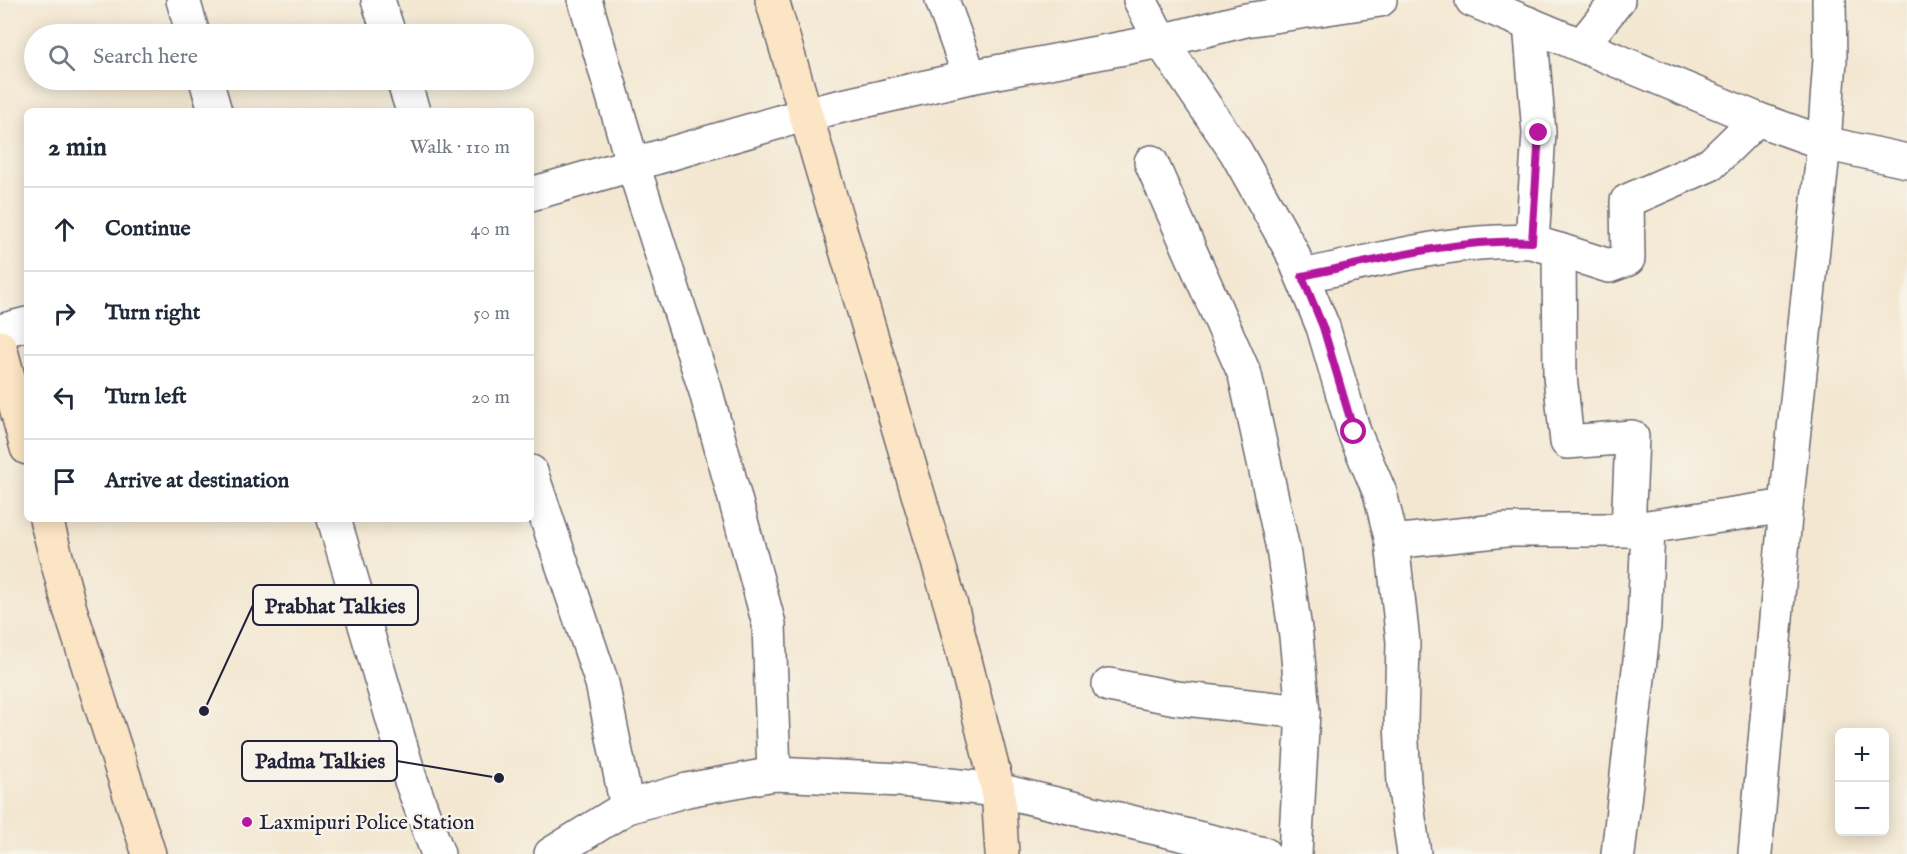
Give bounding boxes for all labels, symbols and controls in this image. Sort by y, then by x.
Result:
search box [24,24,534,90]
icon: search [45,41,78,74]
text: Search here [93,43,198,71]
route end [1525,119,1551,145]
text: 2 min [48,131,107,164]
text: Walk · 110 m [410,135,510,160]
icon: ahead [48,213,81,246]
text: Continue [105,215,191,243]
text: 40 m [471,217,510,242]
icon: right [48,297,81,330]
text: Turn right [105,299,200,327]
text: 50 m [473,301,510,326]
icon: left [48,381,81,414]
text: Turn left [105,383,187,411]
text: 20 m [471,385,510,410]
route start [1340,418,1366,444]
icon: arrive [48,465,81,498]
text: Arrive at destination [105,467,289,495]
callout: Prabhat Talkies [253,585,418,625]
text: Prabhat Talkies [265,593,406,621]
map controls [1835,728,1889,836]
button: + [1835,728,1889,782]
callout: Padma Talkies [242,741,397,781]
text: Padma Talkies [255,748,385,776]
button: − [1835,782,1889,836]
place label: Laxmipuri Police Station [259,810,475,837]
marker: Laxmipuri Police Station [240,815,254,829]

